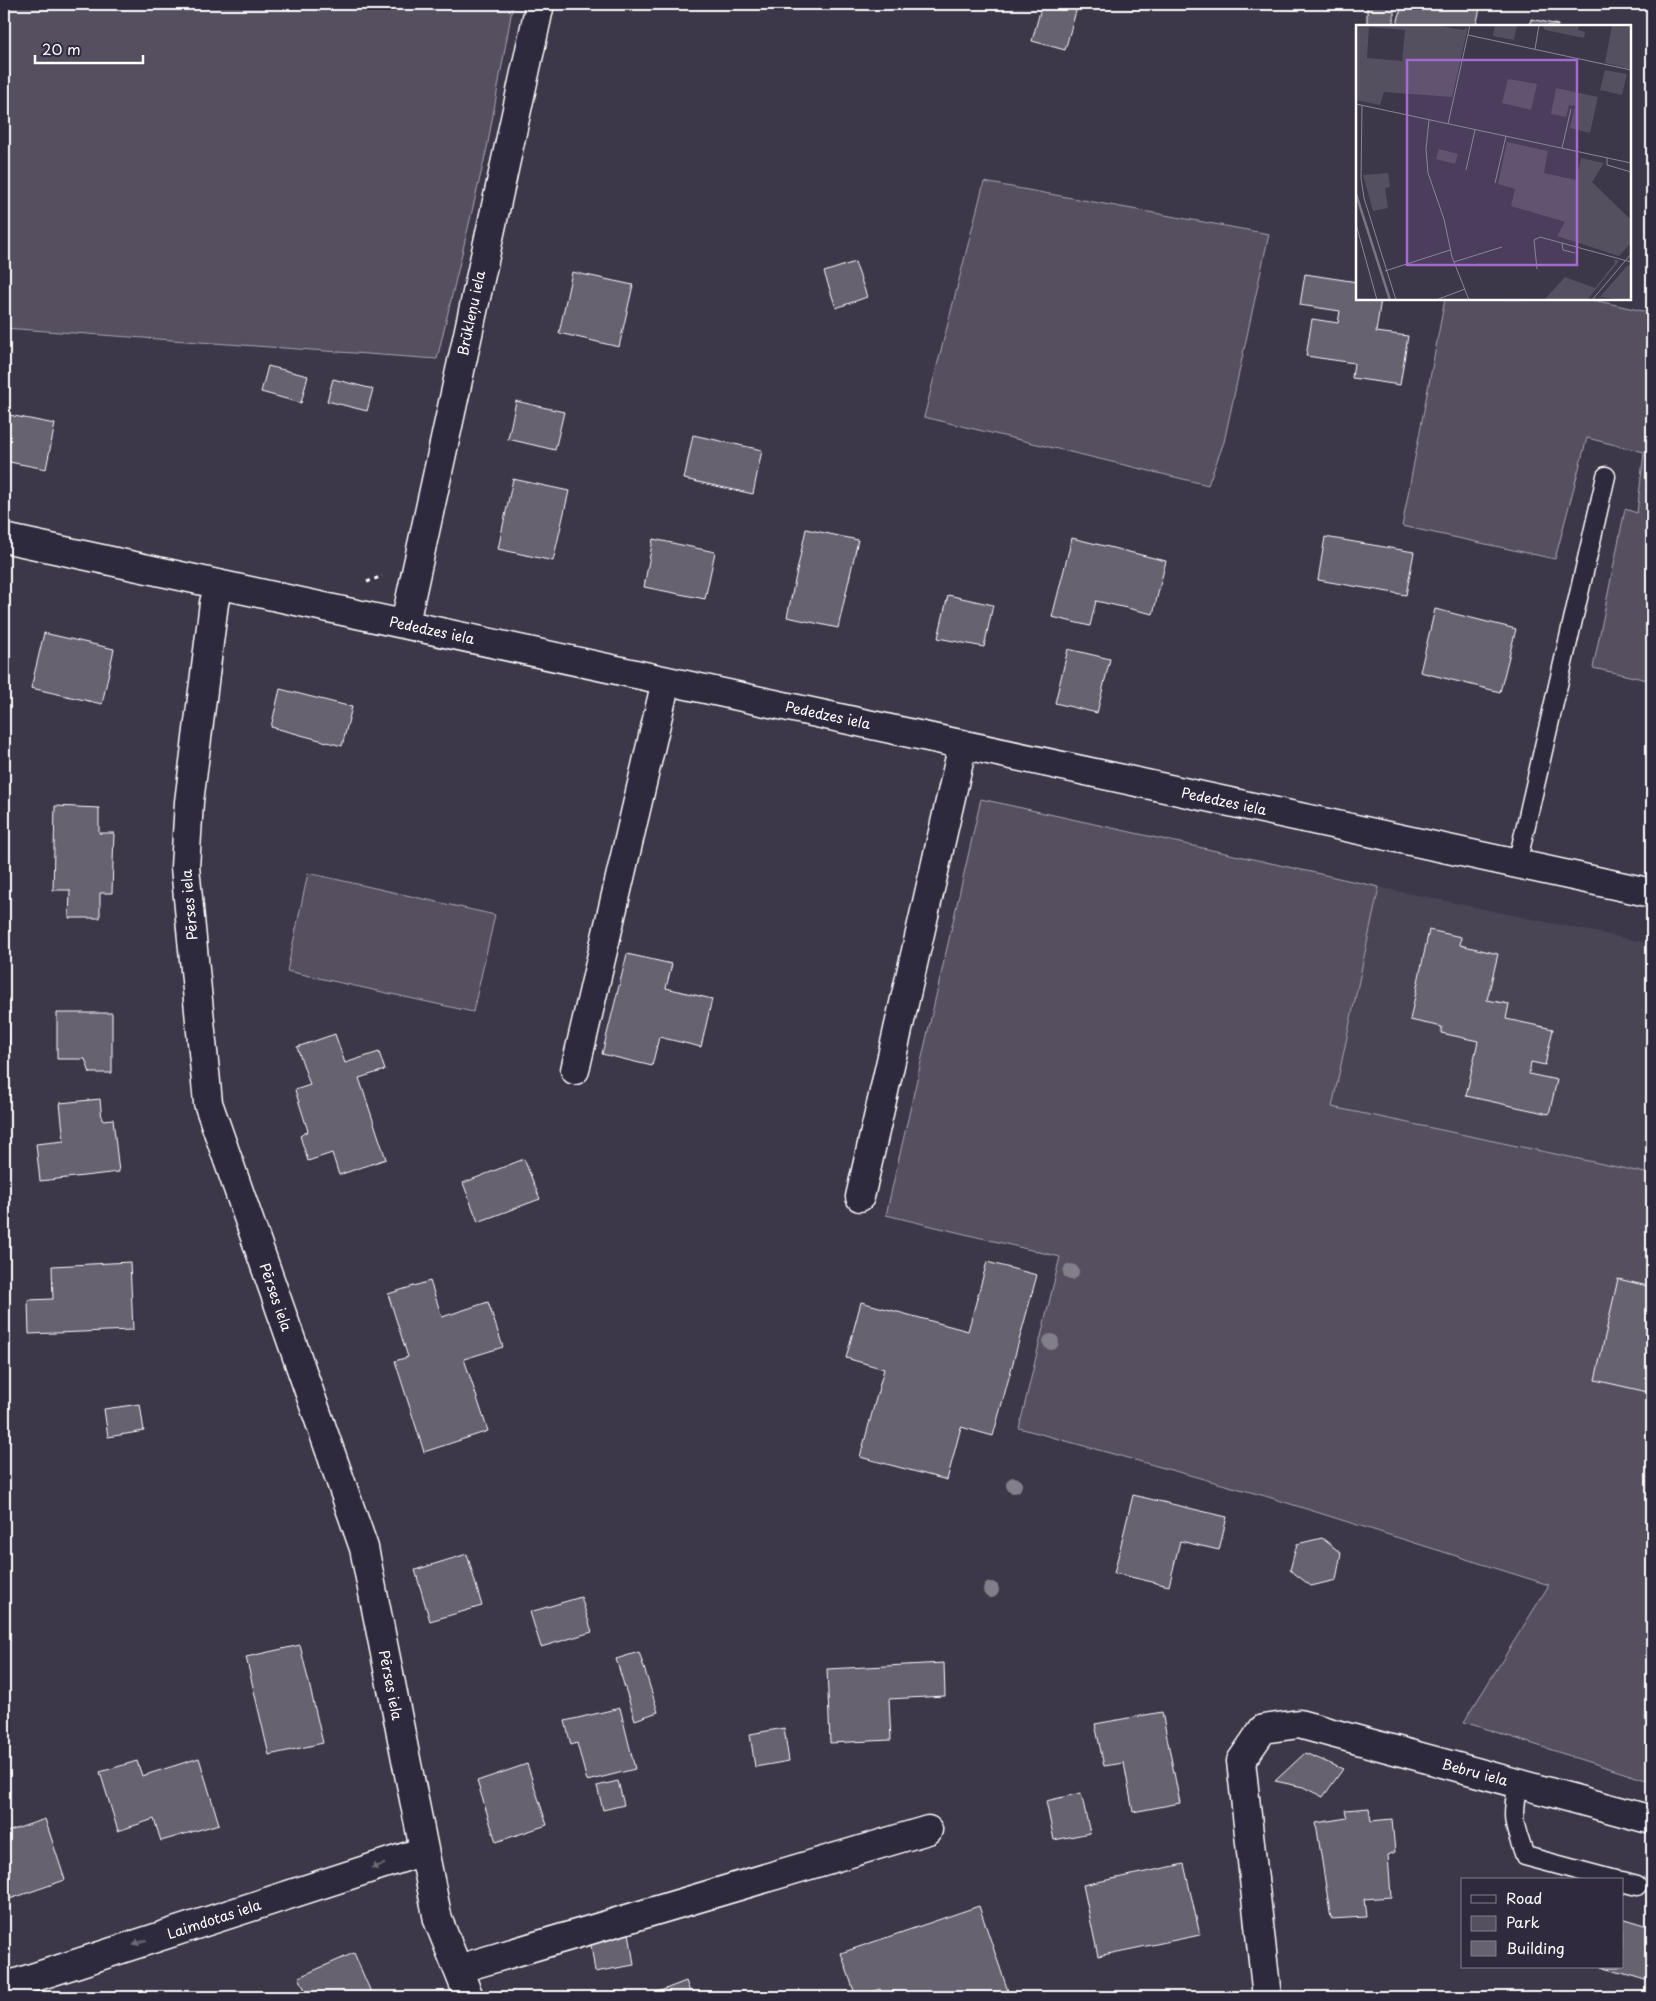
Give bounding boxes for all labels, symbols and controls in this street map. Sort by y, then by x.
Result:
inset map [1356,25,1631,300]
scale bar [35,32,142,64]
text: 20 m [42,37,81,60]
street label: Brūkleņu iela [452,268,490,357]
street label: Pededzes iela [387,611,477,649]
street label: Pededzes iela [783,696,873,734]
street label: Pededzes iela [1179,782,1269,820]
street label: Pērses iela [175,868,203,941]
street label: Pērses iela [255,1260,298,1334]
street label: Pērses iela [374,1648,408,1722]
street label: Bebru iela [1440,1753,1510,1791]
one-way arrow [370,1862,385,1870]
legend [1461,1878,1624,1968]
text: Road [1506,1886,1542,1909]
street label: Laimdotas iela [164,1894,264,1944]
text: Park [1506,1910,1540,1933]
text: Building [1506,1936,1565,1959]
one-way arrow [133,1939,148,1947]

